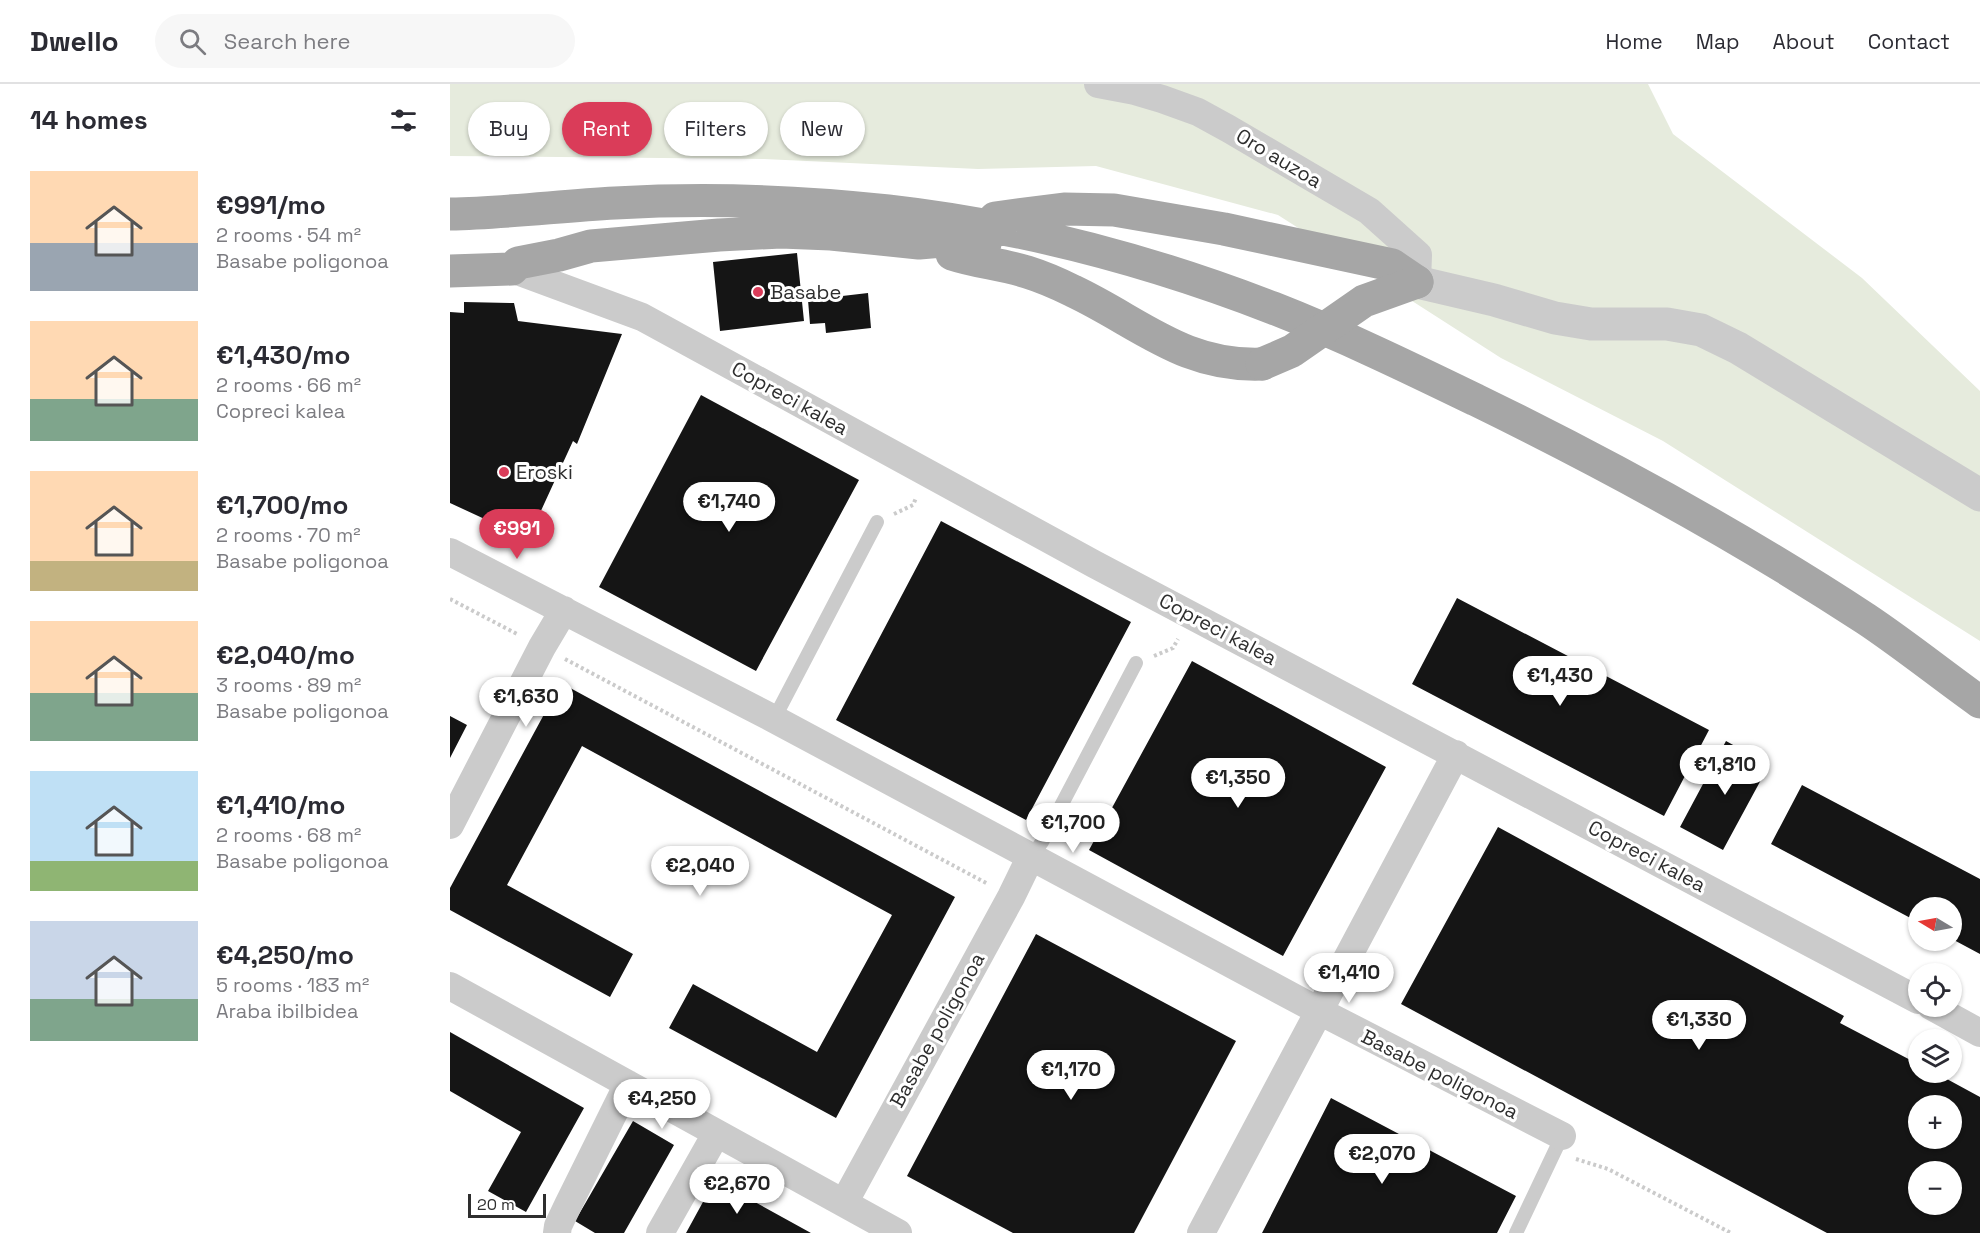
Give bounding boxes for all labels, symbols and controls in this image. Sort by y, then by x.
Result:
search box [155,14,575,68]
text: Dwello [30,23,119,59]
icon: search [176,25,209,58]
text: Search here [224,27,351,55]
text: Home [1605,28,1663,55]
text: Map [1696,28,1740,55]
text: About [1773,28,1835,55]
text: Contact [1868,28,1950,55]
chip: Buy [468,102,550,156]
chip: Rent [562,102,652,156]
chip: Filters [664,102,768,156]
chip: New [780,102,865,156]
text: 14 homes [30,103,148,137]
icon: filters [387,104,420,137]
street label: Oro auzoa [1231,122,1327,194]
text: €991/mo [216,188,326,222]
icon: home [78,195,150,267]
text: 2 rooms · 54 m² [216,222,361,248]
text: Basabe poligonoa [216,248,389,274]
place label: Basabe [770,279,841,305]
marker: Basabe [751,285,765,299]
text: €1,430/mo [216,338,350,372]
icon: home [78,345,150,417]
street label: Copreci kalea [727,355,853,441]
text: 2 rooms · 66 m² [216,372,361,398]
text: Copreci kalea [216,398,345,424]
place label: Eroski [516,459,573,485]
marker: Eroski [497,465,511,479]
pin: €1,740 [680,482,778,533]
text: €1,700/mo [216,488,348,522]
text: €1,740 [697,488,761,514]
icon: home [78,495,150,567]
pin: €991 [481,509,553,560]
text: €991 [493,515,541,541]
text: 2 rooms · 70 m² [216,522,360,548]
text: Basabe poligonoa [216,548,389,574]
street label: Copreci kalea [1155,587,1281,671]
text: €2,040/mo [216,638,355,672]
icon: home [78,645,150,717]
pin: €1,430 [1511,656,1609,707]
text: €1,430 [1527,662,1593,688]
text: 3 rooms · 89 m² [216,672,361,698]
pin: €1,630 [477,677,575,728]
text: €1,630 [493,683,559,709]
text: Basabe poligonoa [216,698,389,724]
pin: €1,810 [1676,745,1774,796]
text: €1,810 [1694,751,1756,777]
pin: €1,350 [1189,758,1287,809]
text: €1,350 [1205,764,1271,790]
text: €1,410/mo [216,788,345,822]
icon: home [78,795,150,867]
pin: €1,700 [1024,803,1122,854]
text: €1,700 [1041,809,1105,835]
street label: Copreci kalea [1584,814,1710,898]
text: 2 rooms · 68 m² [216,822,361,848]
pin: €2,040 [651,846,749,897]
text: Basabe poligonoa [216,848,389,874]
text: €2,040 [665,852,735,878]
north arrow [1908,897,1962,951]
map controls [1908,897,1962,1215]
text: €4,250/mo [216,938,354,972]
icon: home [78,945,150,1017]
street label: Basabe poligonoa [884,948,990,1112]
pin: €1,410 [1300,953,1398,1004]
text: €1,410 [1318,959,1380,985]
button: locate [1908,963,1962,1017]
text: 5 rooms · 183 m² [216,972,369,998]
text: Araba ibilbidea [216,998,358,1024]
pin: €1,330 [1650,1000,1748,1051]
text: €1,330 [1666,1006,1732,1032]
street label: Basabe poligonoa [1357,1023,1523,1125]
button: layers [1908,1029,1962,1083]
pin: €1,170 [1022,1050,1120,1101]
text: €1,170 [1041,1056,1101,1082]
pin: €4,250 [613,1079,711,1130]
text: €4,250 [628,1085,697,1111]
button: + [1908,1095,1962,1149]
pin: €2,070 [1333,1134,1431,1185]
text: €2,070 [1348,1140,1416,1166]
button: − [1908,1161,1962,1215]
pin: €2,670 [688,1164,786,1215]
text: €2,670 [703,1170,771,1196]
scale bar [468,1191,546,1218]
text: 20 m [477,1194,515,1215]

